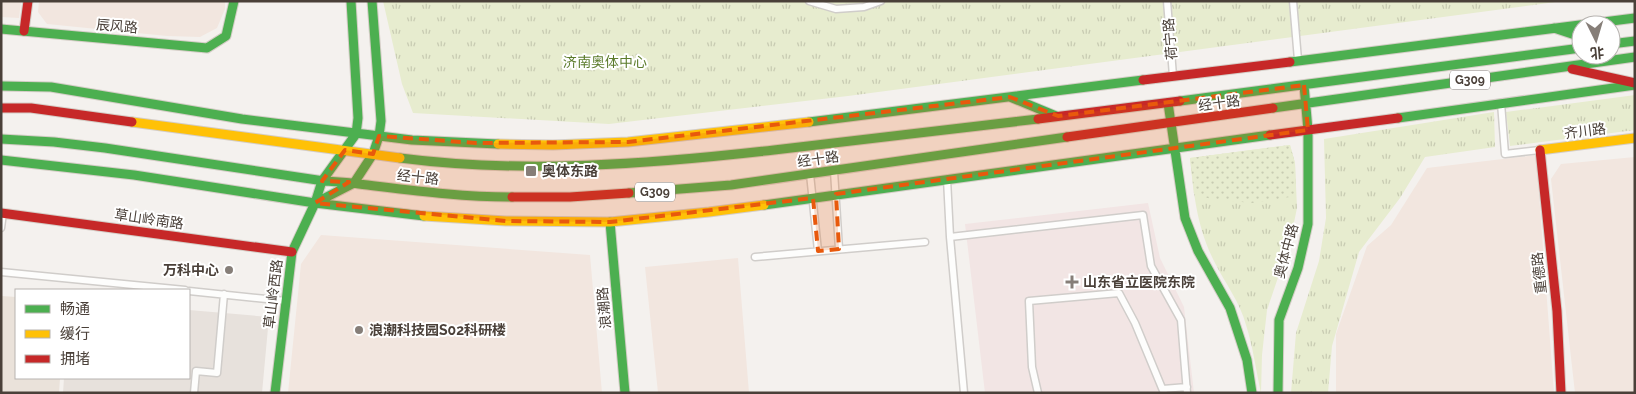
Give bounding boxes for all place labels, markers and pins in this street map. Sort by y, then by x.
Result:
place label: 奥体东路 [542,163,598,179]
marker: 奥体东路 [524,164,538,178]
place label: 万科中心 [163,262,219,278]
marker: 万科中心 [223,264,235,276]
place label: 山东省立医院东院 [1083,274,1195,290]
marker: 山东省立医院东院 [1065,275,1079,289]
place label: 浪潮科技园S02科研楼 [369,322,506,338]
marker: 浪潮科技园S02科研楼 [353,324,365,336]

